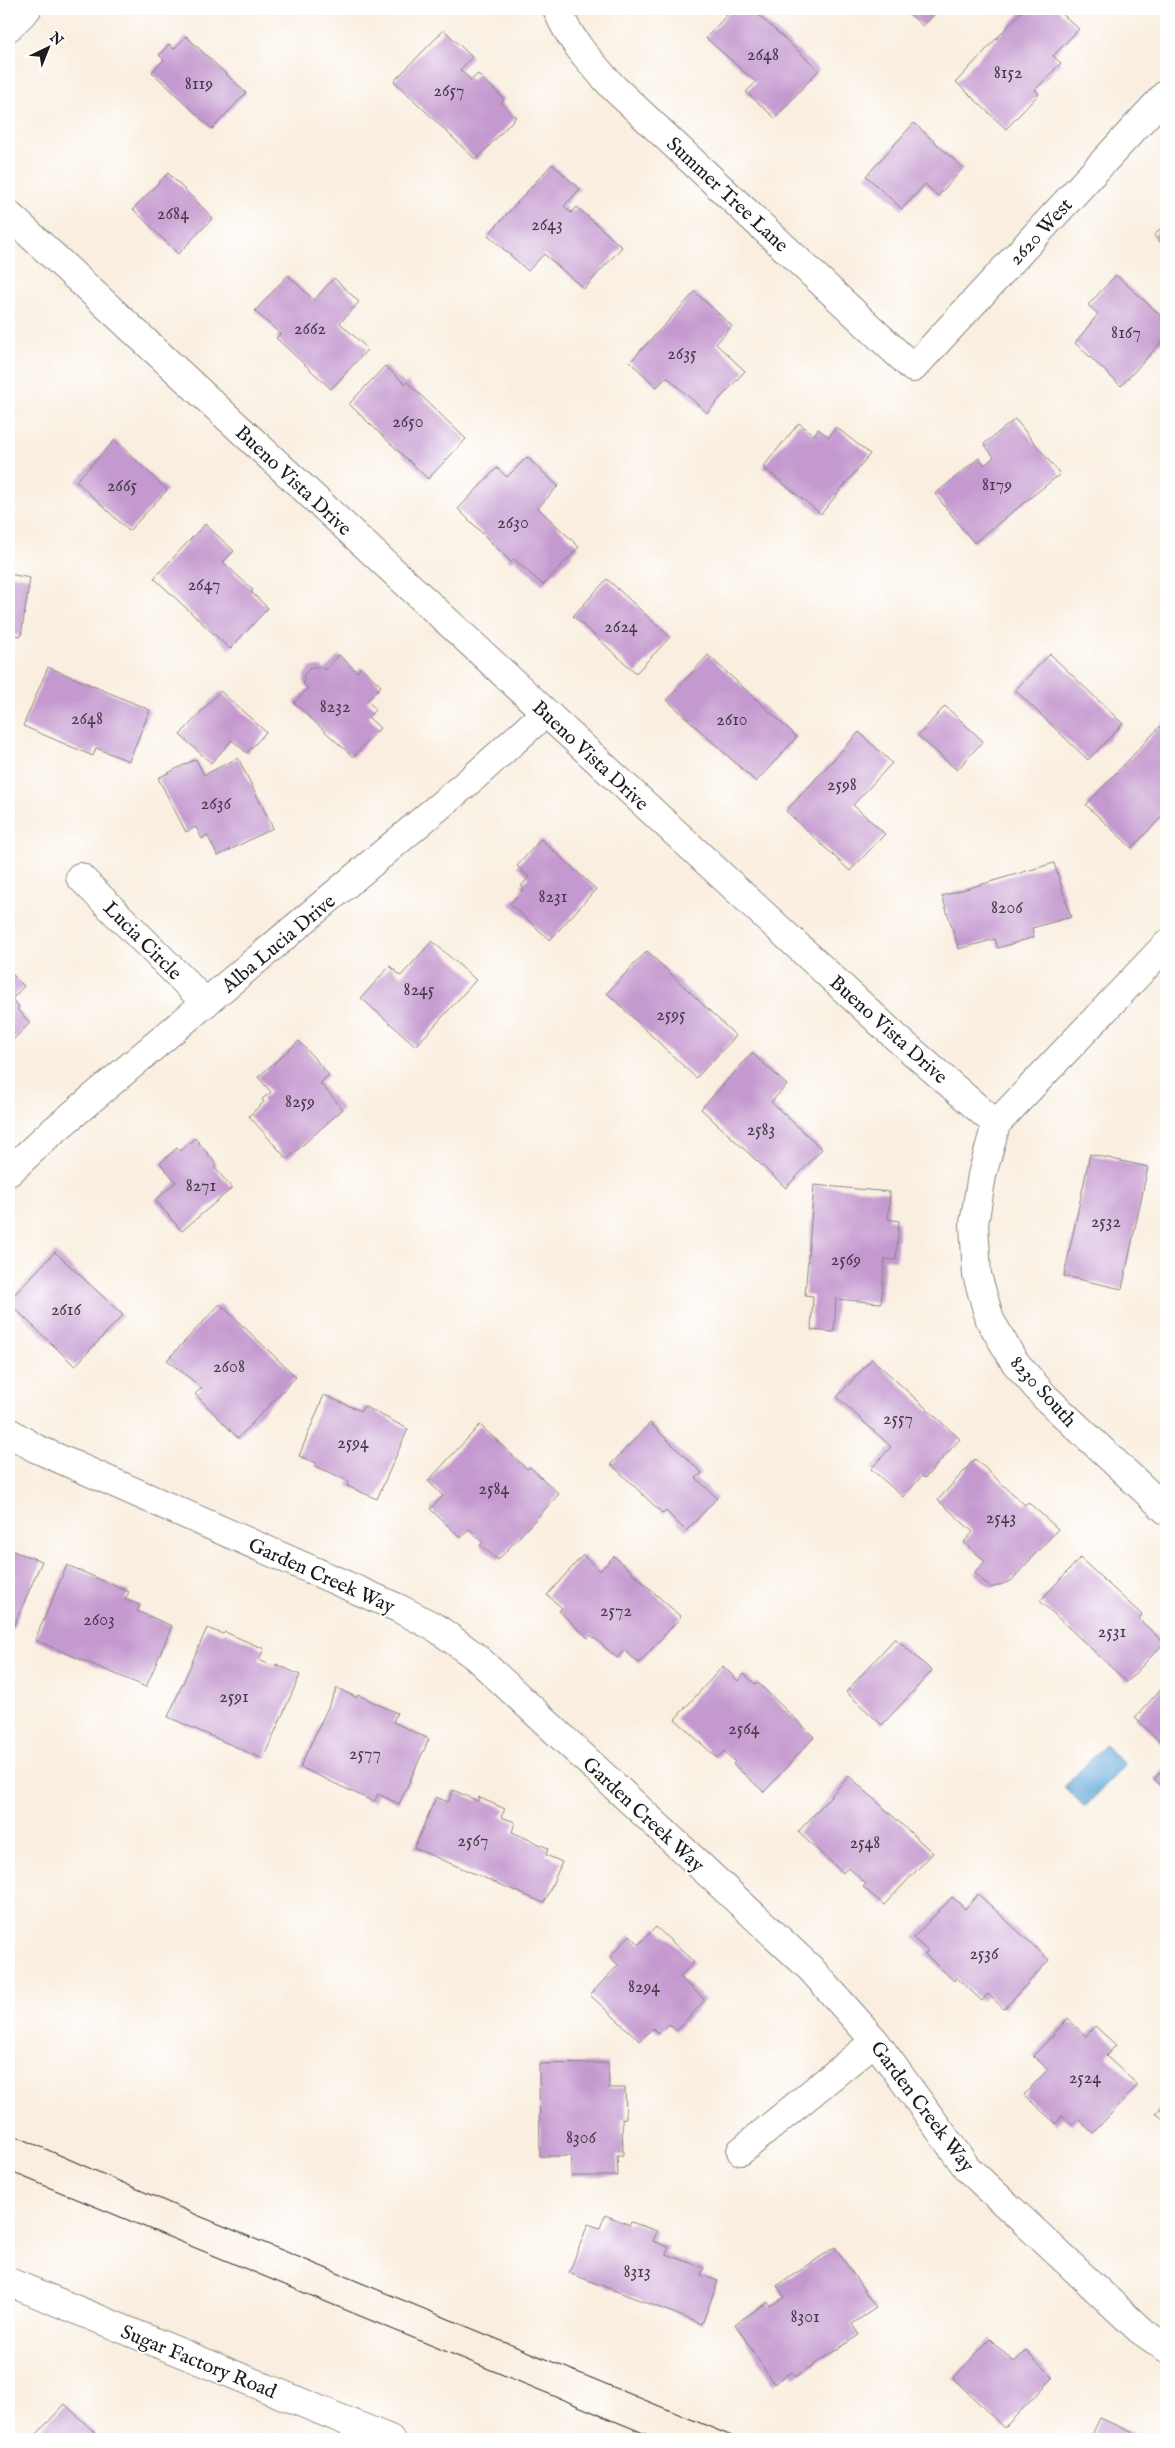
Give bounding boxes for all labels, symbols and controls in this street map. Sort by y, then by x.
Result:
north arrow [22,22,72,72]
text: N [45,28,67,50]
house number: 2648 [747,44,779,67]
house number: 8152 [994,62,1022,85]
house number: 8119 [185,73,213,96]
house number: 2657 [434,80,464,103]
street label: Summer Tree Lane [661,132,793,258]
street label: 2620 West [1004,193,1078,271]
house number: 2684 [157,203,189,226]
house number: 2643 [531,214,563,237]
house number: 2662 [294,318,326,341]
house number: 8167 [1111,322,1141,345]
house number: 2635 [667,343,697,366]
house number: 2650 [392,411,424,434]
street label: Bueno Vista Drive [229,421,357,542]
house number: 8179 [982,474,1012,497]
house number: 2665 [107,475,138,498]
house number: 2630 [497,512,529,535]
house number: 2647 [188,574,220,597]
house number: 2624 [604,616,638,639]
house number: 8232 [320,696,350,719]
street label: Bueno Vista Drive [526,696,654,817]
house number: 2648 [71,708,103,731]
house number: 2610 [716,709,748,732]
house number: 2598 [827,774,857,797]
house number: 2636 [201,793,232,816]
house number: 8231 [539,886,567,909]
street label: Alba Lucia Drive [216,889,341,1000]
street label: Lucia Circle [97,896,187,986]
house number: 8206 [991,897,1023,920]
street label: Bueno Vista Drive [824,970,952,1090]
house number: 8245 [404,979,435,1002]
house number: 2595 [656,1004,686,1027]
house number: 8259 [285,1091,315,1114]
house number: 2583 [747,1119,775,1142]
house number: 8271 [186,1175,216,1198]
house number: 2532 [1091,1211,1121,1234]
house number: 2569 [831,1249,861,1272]
house number: 2616 [51,1299,82,1322]
street label: 8230 South [1004,1351,1082,1433]
house number: 2608 [213,1356,245,1379]
house number: 2557 [883,1408,913,1431]
house number: 2594 [337,1432,369,1455]
house number: 2584 [479,1478,510,1501]
house number: 2543 [986,1507,1016,1530]
street label: Garden Creek Way [244,1533,399,1620]
house number: 2572 [600,1600,632,1623]
house number: 2603 [83,1609,115,1632]
house number: 2531 [1098,1621,1126,1644]
house number: 2591 [219,1686,249,1709]
house number: 2564 [728,1718,760,1741]
house number: 2577 [349,1743,381,1766]
street label: Garden Creek Way [577,1752,709,1878]
house number: 2567 [458,1830,488,1853]
house number: 2548 [850,1832,880,1855]
house number: 2536 [969,1943,999,1966]
house number: 8294 [628,1976,660,1999]
street label: Garden Creek Way [864,2036,979,2178]
house number: 2524 [1069,2067,1101,2090]
house number: 8306 [566,2127,597,2150]
house number: 8313 [623,2261,651,2284]
house number: 8301 [790,2306,820,2329]
street label: Sugar Factory Road [117,2320,280,2405]

